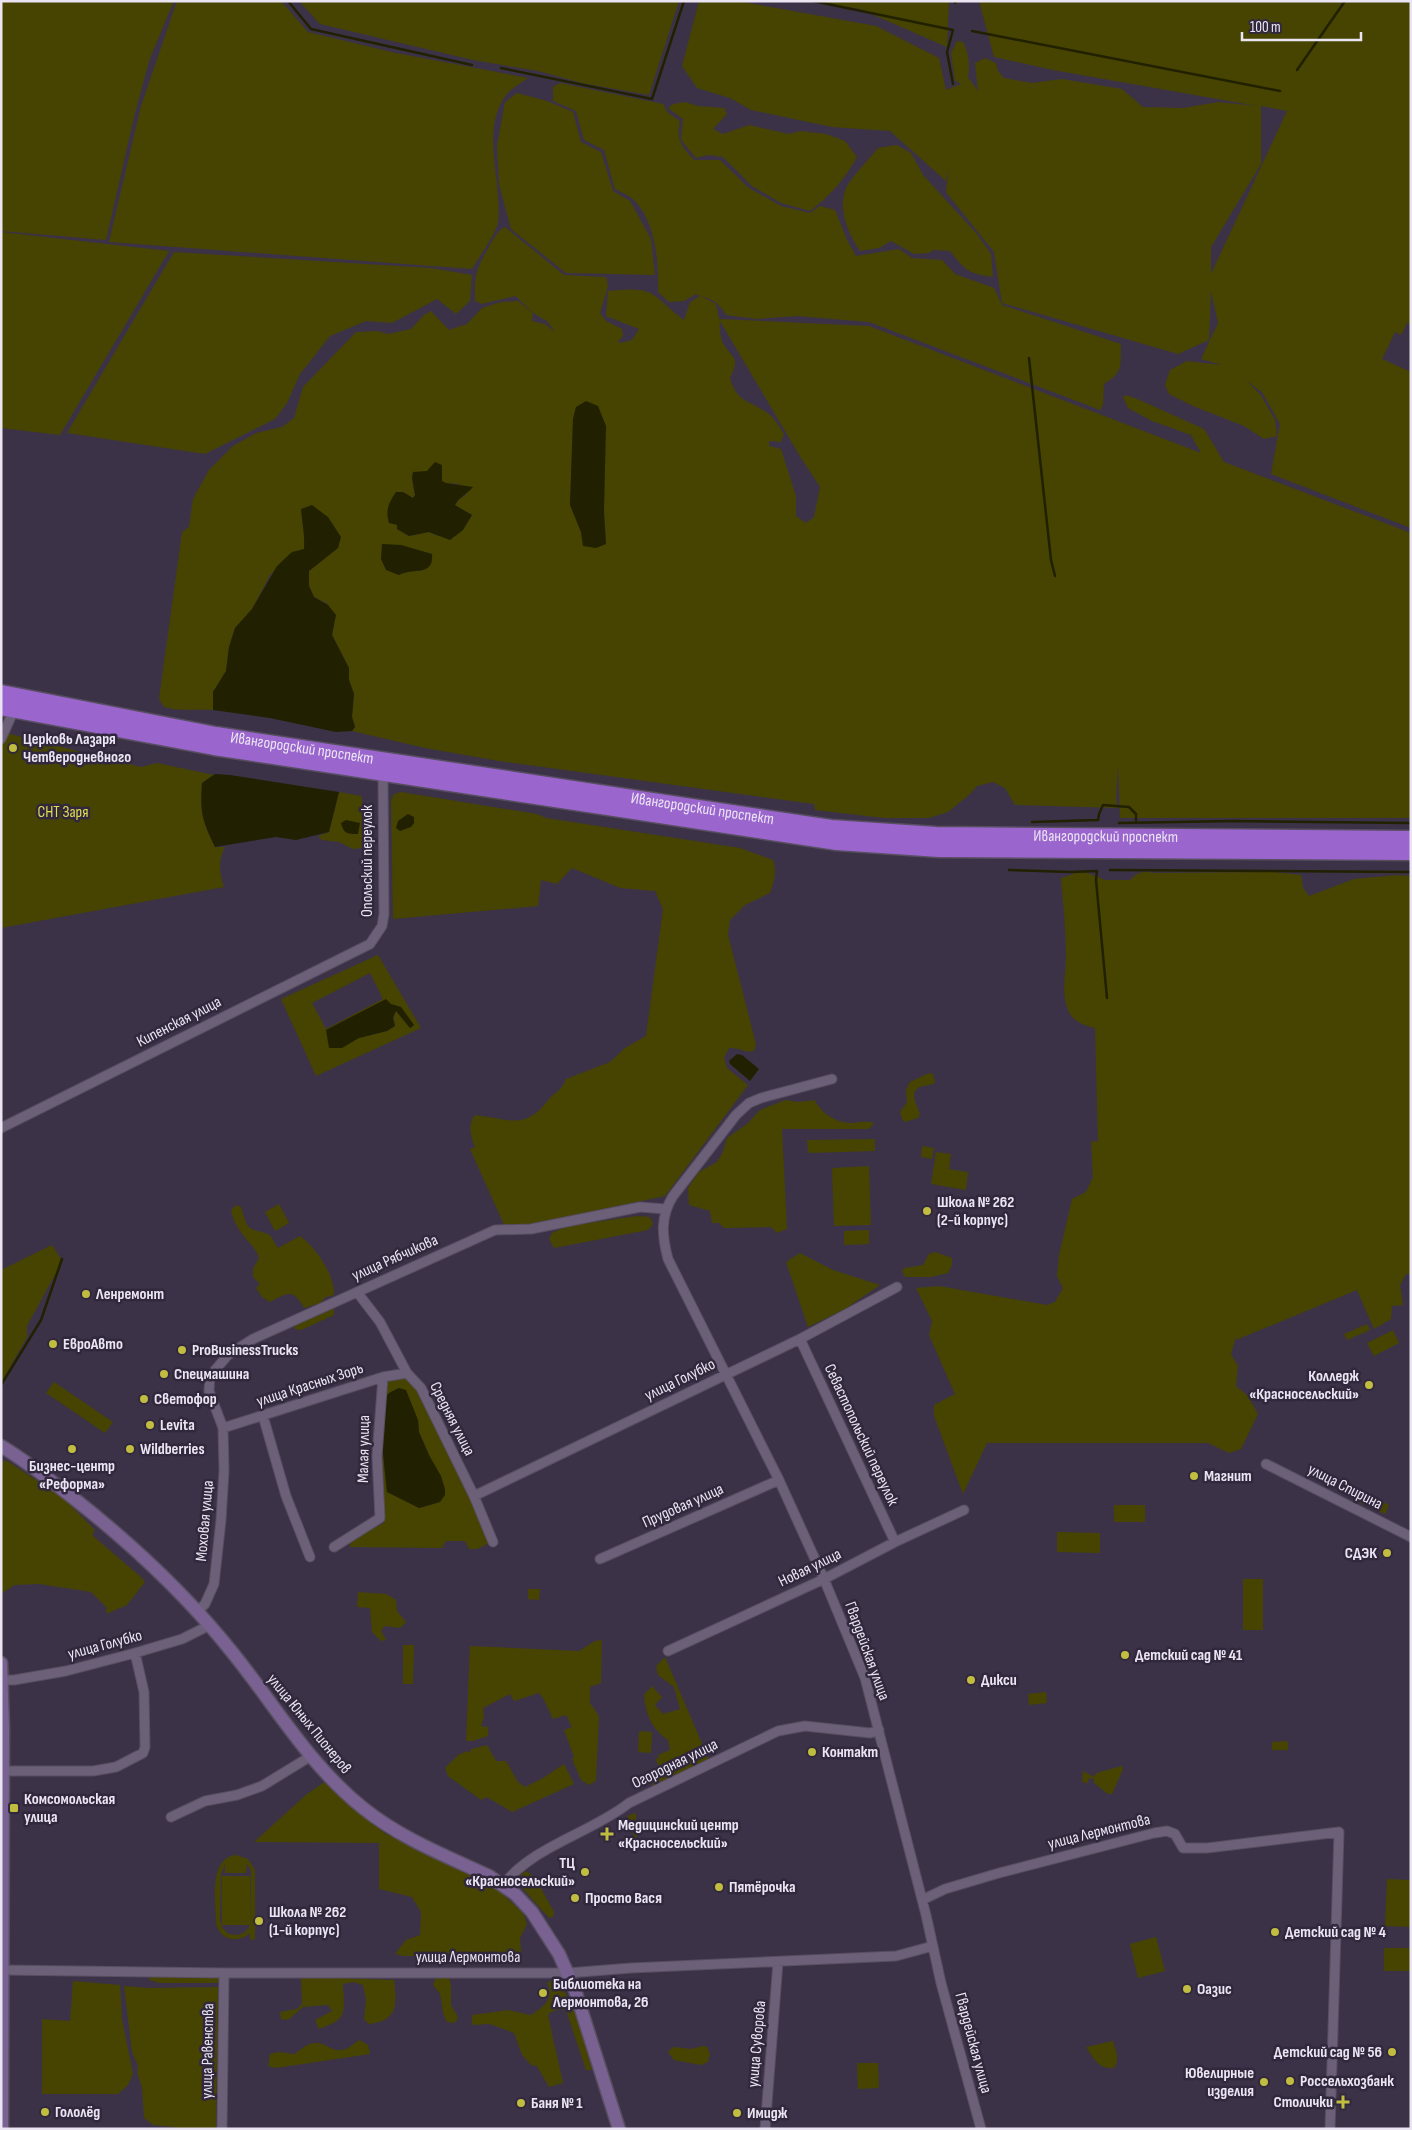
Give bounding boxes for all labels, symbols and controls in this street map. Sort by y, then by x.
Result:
scale bar [1242,10,1361,42]
text: 100 m [1250,18,1281,37]
street label: Ивангородский проспект [229,728,375,768]
place label: Церковь Лазаря Четверодневного [23,730,131,767]
marker: Церковь Лазаря Четверодневного [7,742,19,754]
street label: Ивангородский проспект [630,788,775,829]
park label: СНТ Заря [37,803,89,822]
street label: Опольский переулок [358,804,377,917]
street label: Ивангородский проспект [1033,826,1178,847]
street label: Кипенская улица [134,993,224,1051]
place label: Школа № 262 (2-й корпус) [937,1193,1014,1230]
marker: Школа № 262 (2-й корпус) [921,1205,933,1217]
street label: улица Рябчикова [349,1231,441,1285]
place label: Ленремонт [95,1285,164,1304]
marker: Ленремонт [80,1288,92,1300]
place label: ЕвроАвто [63,1335,123,1354]
marker: ЕвроАвто [47,1338,59,1350]
place label: ProBusinessTrucks [192,1341,298,1360]
marker: ProBusinessTrucks [176,1344,188,1356]
street label: улица Голубко [642,1355,718,1405]
street label: улица Красных Зорь [254,1359,366,1411]
street label: Севастопольский переулок [820,1361,903,1510]
place label: Спецмашина [174,1365,249,1384]
place label: Колледж «Красносельский» [1249,1367,1359,1404]
marker: Спецмашина [158,1368,170,1380]
street label: Средняя улица [425,1379,479,1459]
marker: Колледж «Красносельский» [1363,1379,1375,1391]
place label: Светофор [154,1390,217,1409]
marker: Светофор [138,1393,150,1405]
street label: Малая улица [354,1415,374,1483]
place label: Levita [160,1416,195,1435]
marker: Levita [144,1419,156,1431]
place label: Wildberries [140,1440,205,1459]
marker: Бизнес-центр «Реформа» [66,1443,78,1455]
marker: Wildberries [124,1443,136,1455]
place label: Бизнес-центр «Реформа» [29,1457,115,1494]
street label: улица Спирина [1305,1460,1385,1514]
place label: Магнит [1204,1467,1252,1486]
marker: Магнит [1188,1470,1200,1482]
street label: Моховая улица [192,1480,218,1562]
street label: Прудовая улица [639,1480,727,1532]
place label: СДЭК [1345,1544,1377,1563]
street label: Новая улица [775,1545,845,1591]
marker: СДЭК [1381,1547,1393,1559]
street label: Гвардейская улица [840,1599,894,1703]
street label: улица Голубко [66,1626,144,1664]
place label: Детский сад № 41 [1135,1646,1243,1665]
marker: Детский сад № 41 [1119,1649,1131,1661]
street label: улица Юных Пионеров [263,1670,355,1778]
place label: Дикси [981,1671,1017,1690]
marker: Дикси [965,1674,977,1686]
street label: Огородная улица [629,1735,721,1793]
place label: Контакт [822,1743,878,1762]
marker: Контакт [806,1746,818,1758]
place label: Комсомольская улица [24,1790,115,1827]
marker: Комсомольская улица [8,1802,20,1814]
street label: улица Лермонтова [1046,1810,1152,1854]
place label: Медицинский центр «Красносельский» [618,1816,739,1853]
marker: Медицинский центр «Красносельский» [600,1827,614,1841]
place label: ТЦ «Красносельский» [465,1854,575,1891]
marker: ТЦ «Красносельский» [579,1866,591,1878]
place label: Пятёрочка [729,1878,796,1897]
marker: Пятёрочка [713,1881,725,1893]
place label: Просто Вася [585,1889,662,1908]
marker: Просто Вася [569,1892,581,1904]
place label: Школа № 262 (1-й корпус) [269,1903,346,1940]
marker: Школа № 262 (1-й корпус) [253,1915,265,1927]
place label: Детский сад № 4 [1285,1923,1387,1942]
marker: Детский сад № 4 [1269,1926,1281,1938]
street label: улица Лермонтова [416,1948,520,1967]
place label: Библиотека на Лермонтова, 26 [552,1975,649,2012]
place label: Оазис [1197,1980,1232,1999]
marker: Оазис [1181,1983,1193,1995]
marker: Библиотека на Лермонтова, 26 [537,1987,549,1999]
street label: Гвардейская улица [950,1991,996,2095]
street label: улица Суворова [744,2000,770,2088]
street label: улица Равенства [198,2003,218,2099]
place label: Детский сад № 56 [1274,2043,1382,2062]
marker: Детский сад № 56 [1386,2046,1398,2058]
place label: Ювелирные изделия [1185,2064,1254,2101]
place label: Россельхозбанк [1300,2072,1394,2091]
marker: Россельхозбанк [1284,2075,1296,2087]
marker: Ювелирные изделия [1258,2076,1270,2088]
place label: Столички [1274,2093,1333,2112]
place label: Баня № 1 [531,2094,583,2113]
marker: Столички [1337,2096,1349,2108]
marker: Баня № 1 [515,2097,527,2109]
place label: Гололёд [55,2103,100,2122]
place label: Имидж [747,2104,788,2123]
marker: Гололёд [39,2106,51,2118]
marker: Имидж [731,2107,743,2119]

